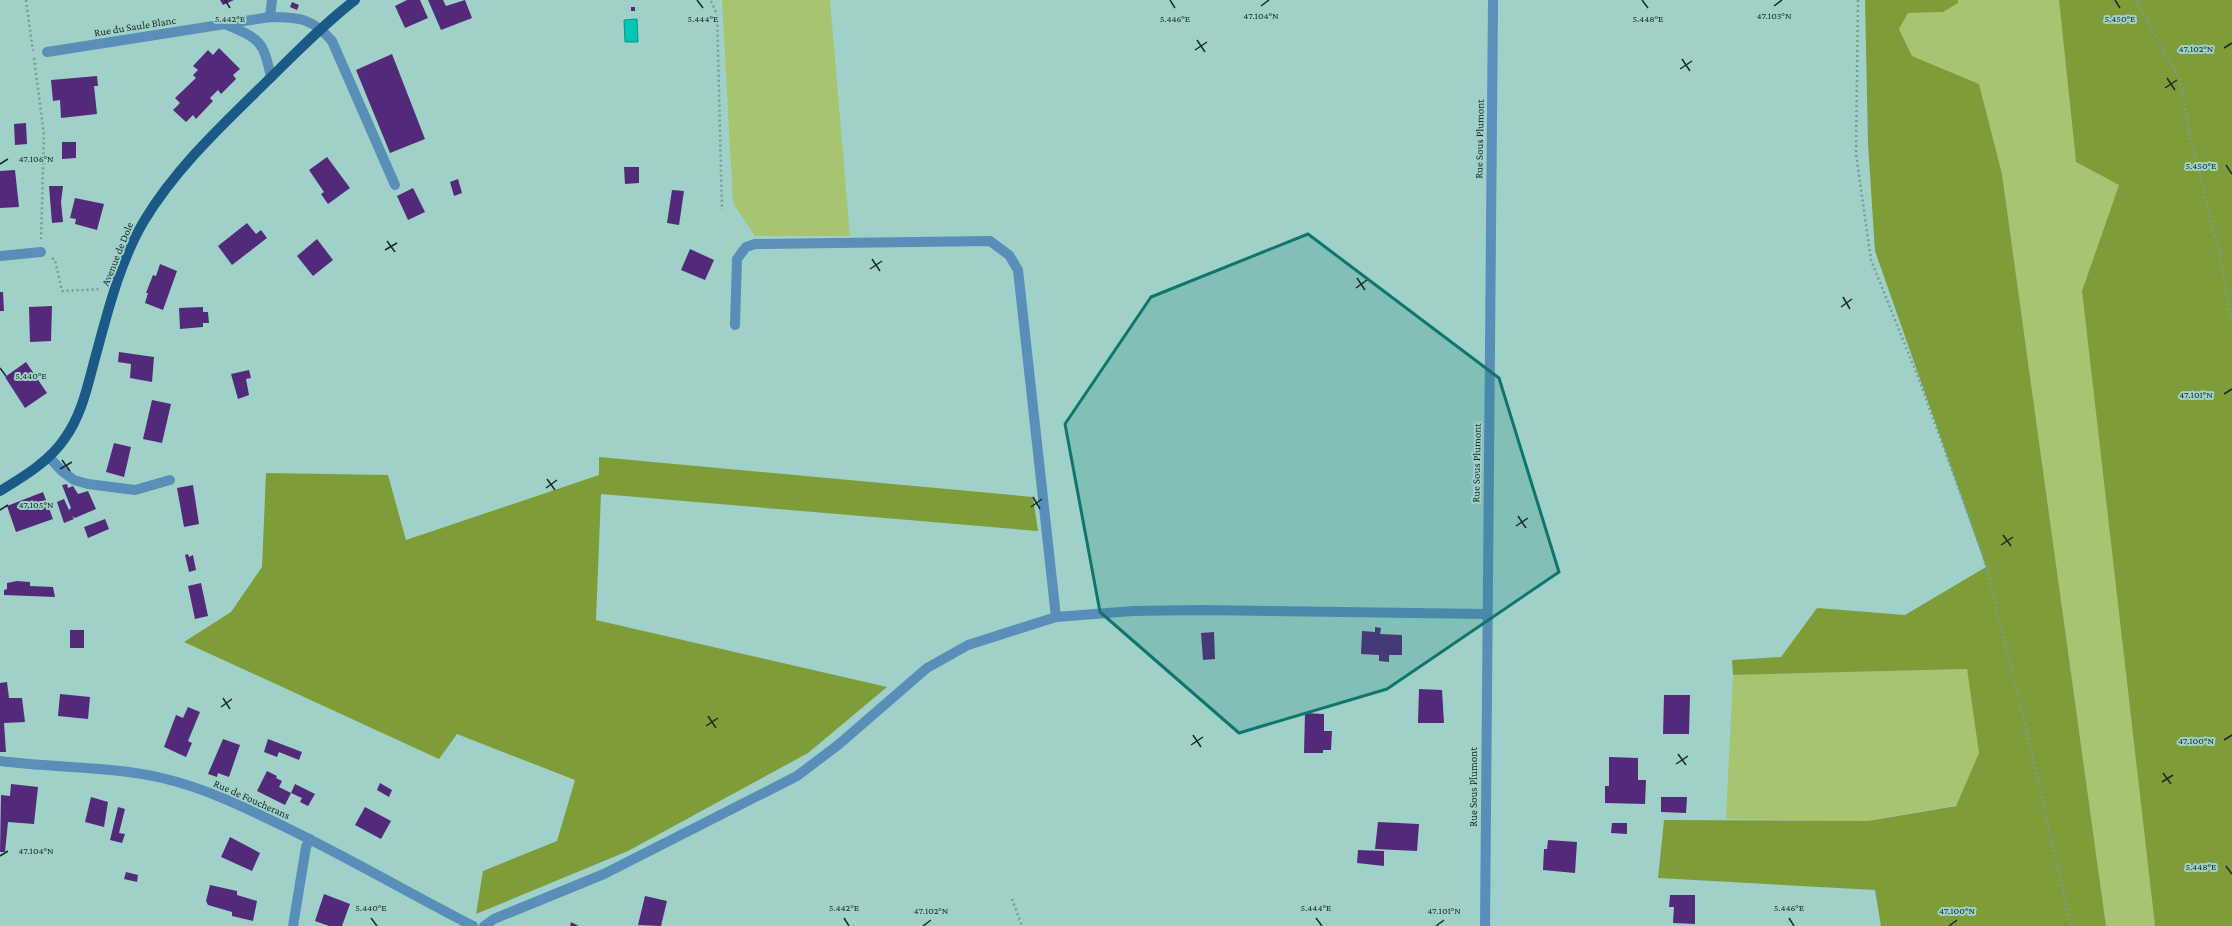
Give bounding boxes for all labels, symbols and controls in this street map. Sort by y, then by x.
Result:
text: 47.104°N [1243,10,1279,21]
text: 47.103°N [1757,10,1792,21]
text: 5.442°E [215,13,246,24]
text: 5.444°E [688,13,719,24]
text: 5.446°E [1160,13,1191,24]
text: 5.448°E [1632,13,1664,24]
text: 5.450°E [2104,13,2136,24]
street label: Rue du Saule Blanc [93,14,177,38]
text: 47.102°N [2179,43,2214,54]
street label: Rue Sous Plumont [1472,99,1486,179]
text: 47.106°N [18,153,54,164]
text: 5.450°E [2185,160,2217,171]
street label: Avenue de Dole [99,220,135,288]
text: 5.440°E [15,370,47,381]
text: 47.101°N [2179,389,2213,400]
street label: Rue Sous Plumont [1469,423,1483,503]
text: 47.105°N [18,499,54,510]
text: 47.100°N [2178,735,2214,746]
street label: Rue Sous Plumont [1467,747,1479,827]
street label: Rue de Foucherans [212,777,292,821]
text: 47.104°N [18,845,54,856]
text: 5.448°E [2185,861,2217,872]
text: 5.440°E [355,902,387,913]
text: 5.442°E [829,902,860,913]
text: 5.444°E [1301,902,1332,913]
text: 5.446°E [1774,902,1805,913]
text: 47.102°N [914,905,949,916]
text: 47.101°N [1427,905,1461,916]
text: 47.100°N [1939,905,1975,916]

